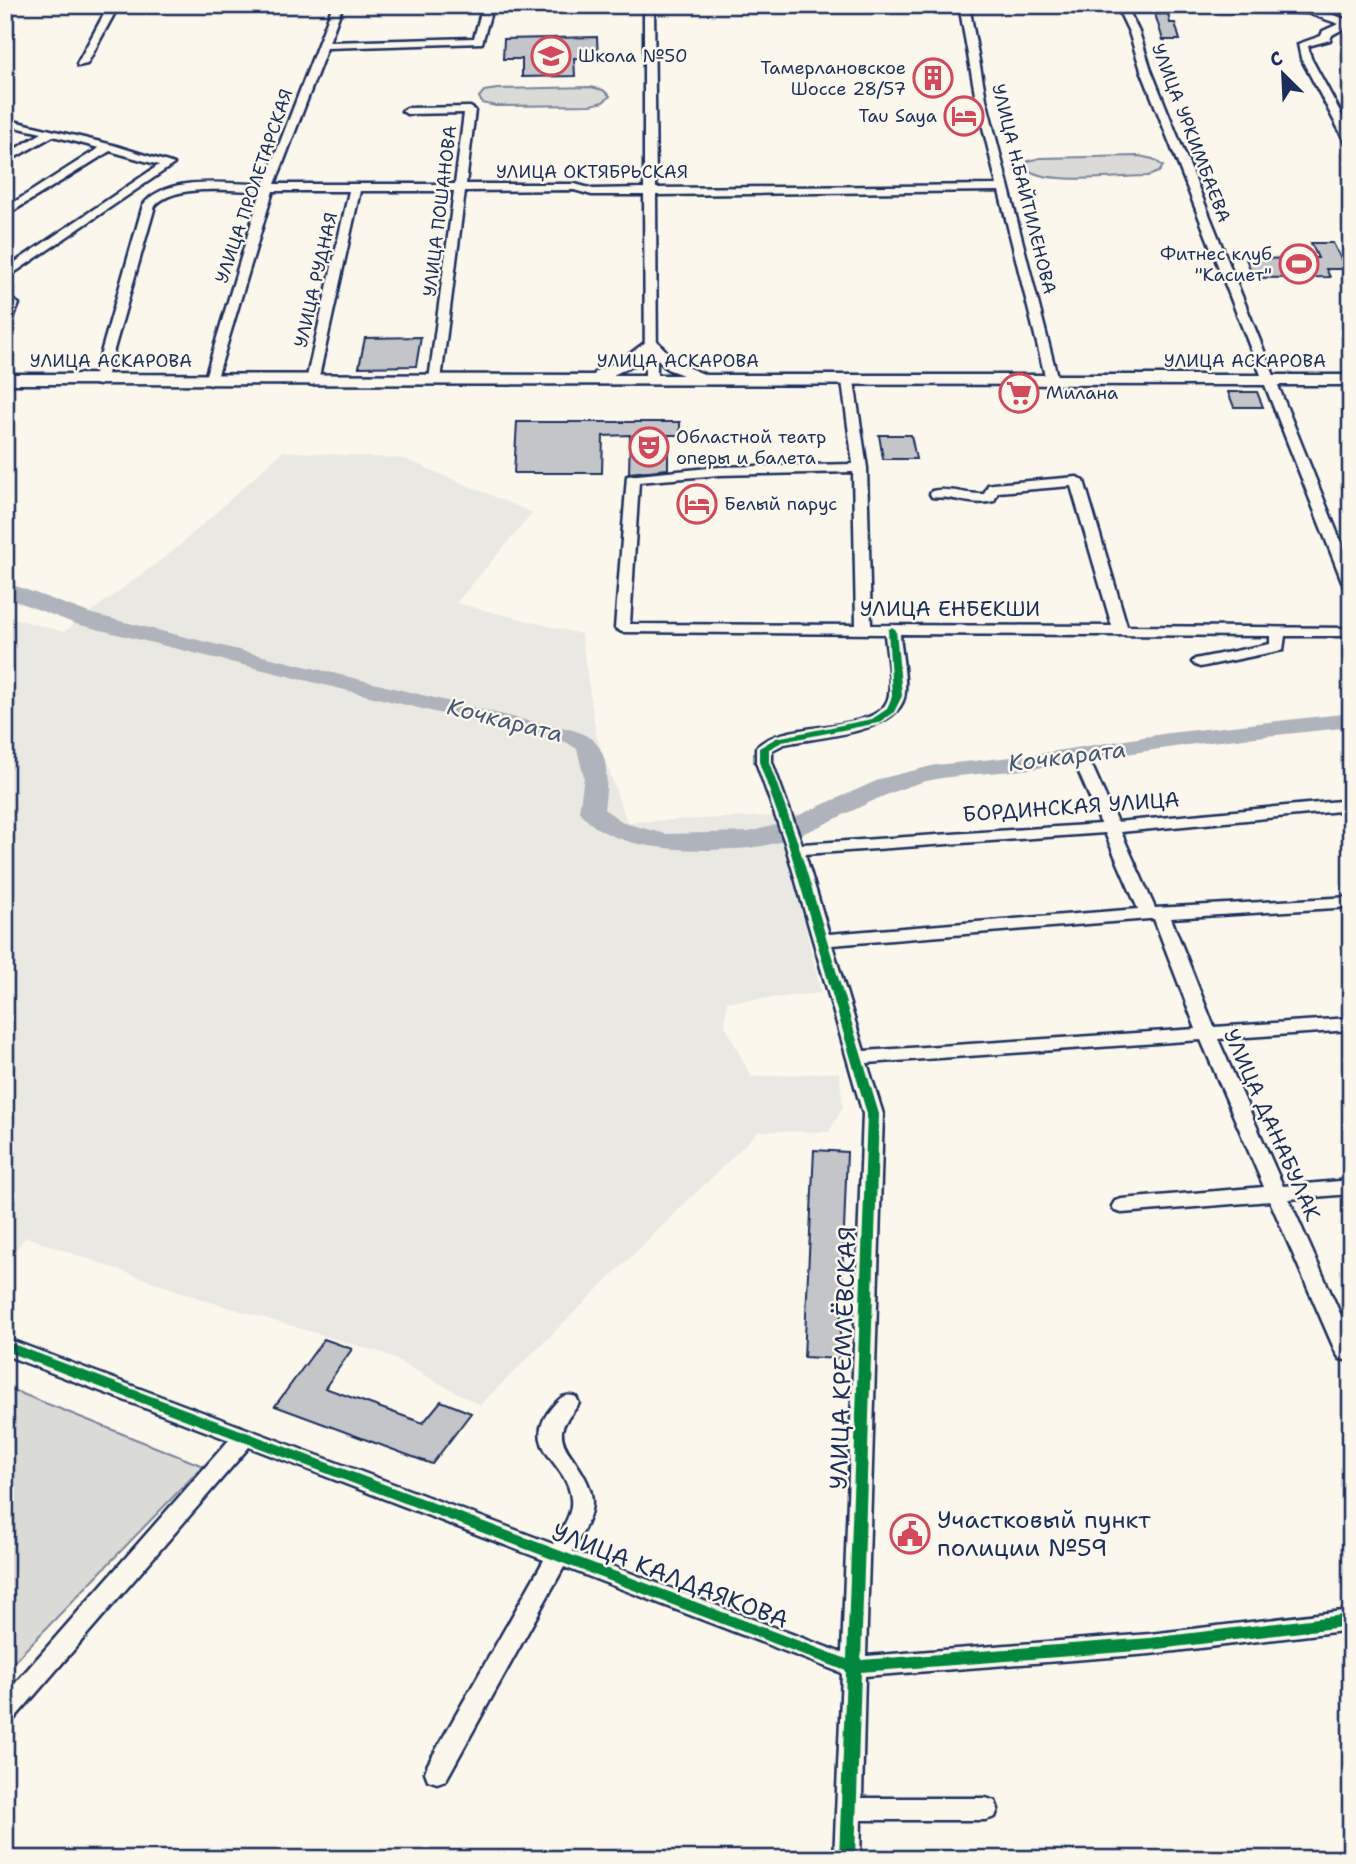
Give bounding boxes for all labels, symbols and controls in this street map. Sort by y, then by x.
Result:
school or university icon: Школа №50 [530,35,572,77]
north arrow [1248,38,1318,108]
street label: УЛИЦА УРКИМБАЕВА [1146,40,1236,226]
place label: Школа №50 [578,44,688,68]
text: С [1266,45,1287,73]
place label: Тамерлановское Шоссе 28/57 [760,56,906,101]
building icon: Тамерлановское Шоссе 28/57 [912,57,954,99]
street label: УЛИЦА Н.БАЙТИЛЕНОВА [986,81,1062,297]
street label: УЛИЦА ПРОЛЕТАРСКАЯ [209,86,299,286]
hotel icon: Tau Saya [943,95,985,137]
place label: Tau Saya [859,104,937,128]
street label: УЛИЦА ПОШАНОВА [418,124,462,298]
street label: УЛИЦА ОКТЯБРЬСКАЯ [496,160,688,184]
street label: УЛИЦА РУДНАЯ [289,210,343,350]
place label: Фитнес клуб "Касиет" [1160,242,1272,287]
sports icon: Фитнес клуб "Касиет" [1278,243,1320,285]
street label: УЛИЦА АСКАРОВА [30,349,192,373]
street label: УЛИЦА АСКАРОВА [597,349,759,373]
street label: УЛИЦА АСКАРОВА [1164,349,1326,373]
supermarket icon: Милана [998,372,1040,414]
place label: Милана [1046,381,1118,405]
place label: Областной театр оперы и балета [676,425,826,470]
theatre icon: Областной театр оперы и балета [628,426,670,468]
hotel icon: Белый парус [676,483,718,525]
place label: Белый парус [724,492,837,516]
street label: УЛИЦА ЕНБЕКШИ [860,595,1040,623]
water label: Кочкарата [444,691,566,749]
water label: Кочкарата [1006,734,1128,778]
street label: БОРДИНСКАЯ УЛИЦА [962,785,1180,829]
street label: УЛИЦА ДАНАБУЛАК [1217,1024,1327,1226]
street label: УЛИЦА КРЕМЛЁВСКАЯ [822,1226,864,1490]
place label: Участковый пункт полиции №59 [937,1504,1151,1564]
public building icon: Участковый пункт полиции №59 [889,1513,931,1555]
street label: УЛИЦА КАЛДАЯКОВА [547,1516,793,1636]

